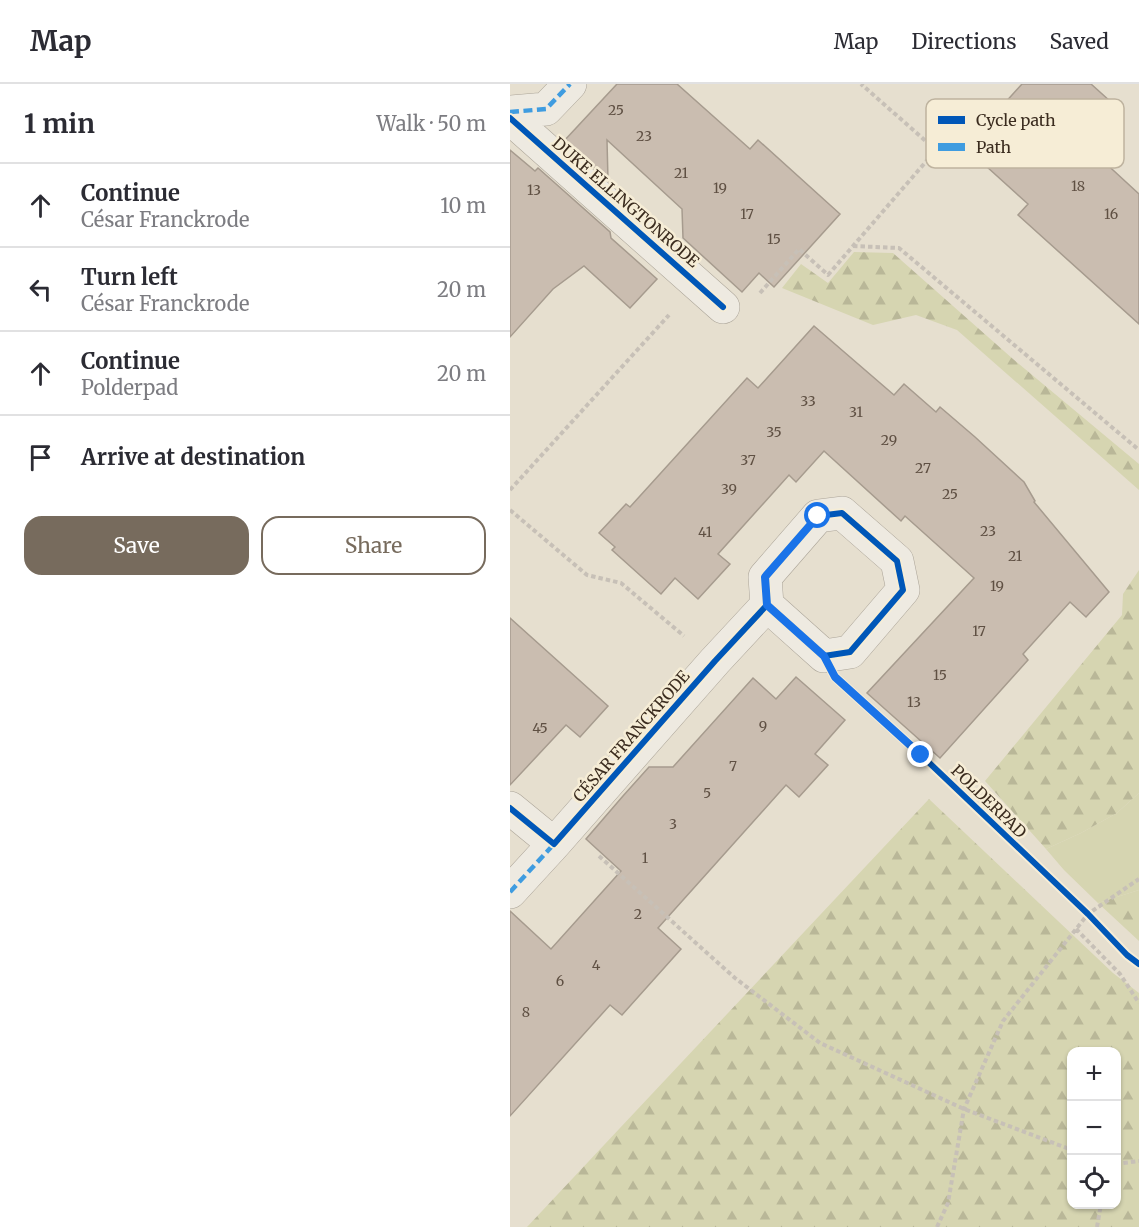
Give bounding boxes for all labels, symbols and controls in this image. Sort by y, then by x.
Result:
text: Map [30,23,92,59]
text: Map [834,28,878,55]
text: Directions [911,28,1016,55]
text: Saved [1049,28,1109,55]
legend [926,99,1124,168]
house number: 25 [608,101,624,119]
text: 1 min [24,107,95,140]
text: Cycle path [976,110,1056,130]
text: Walk · 50 m [377,111,486,136]
house number: 23 [636,127,652,145]
street label: DUKE ELLINGTONRODE [548,133,704,272]
text: Path [976,137,1012,157]
house number: 21 [674,164,688,182]
house number: 18 [1071,177,1085,195]
text: Continue [81,179,180,207]
house number: 19 [713,179,727,197]
house number: 13 [527,181,541,199]
icon: ahead [24,189,57,222]
text: 10 m [440,193,486,218]
house number: 17 [740,205,754,223]
house number: 16 [1104,205,1118,223]
text: César Franckrode [81,207,249,232]
house number: 15 [767,230,781,248]
text: Turn left [81,263,178,291]
icon: left [24,273,57,306]
text: 20 m [437,277,486,302]
text: César Franckrode [81,291,249,316]
text: Continue [81,347,180,375]
icon: ahead [24,357,57,390]
text: 20 m [437,361,486,386]
text: Polderpad [81,375,178,400]
house number: 33 [800,392,816,410]
house number: 31 [849,403,863,421]
house number: 35 [766,423,782,441]
house number: 29 [881,431,897,449]
icon: arrive [24,441,57,474]
text: Arrive at destination [81,443,305,471]
house number: 37 [740,451,756,469]
house number: 27 [915,459,931,477]
house number: 39 [721,480,737,498]
house number: 25 [942,485,958,503]
route start [804,502,830,528]
button: Save [24,516,249,575]
button: Share [261,516,486,575]
house number: 23 [980,522,996,540]
house number: 41 [698,523,712,541]
house number: 21 [1008,547,1022,565]
house number: 19 [990,577,1004,595]
house number: 17 [972,622,986,640]
street label: CÉSAR FRANCKRODE [568,666,694,806]
house number: 15 [933,666,947,684]
house number: 13 [907,693,921,711]
house number: 9 [759,717,767,735]
house number: 45 [532,719,548,737]
route end [907,741,933,767]
house number: 7 [729,757,737,775]
street label: POLDERPAD [947,760,1031,842]
house number: 5 [703,784,711,802]
house number: 3 [669,815,677,833]
house number: 1 [642,849,648,867]
house number: 2 [634,905,642,923]
house number: 4 [592,956,601,974]
house number: 6 [556,972,564,990]
house number: 8 [522,1003,530,1021]
map controls [1067,1047,1121,1209]
button: + [1067,1047,1121,1101]
button: − [1067,1101,1121,1155]
button: locate [1067,1155,1121,1209]

